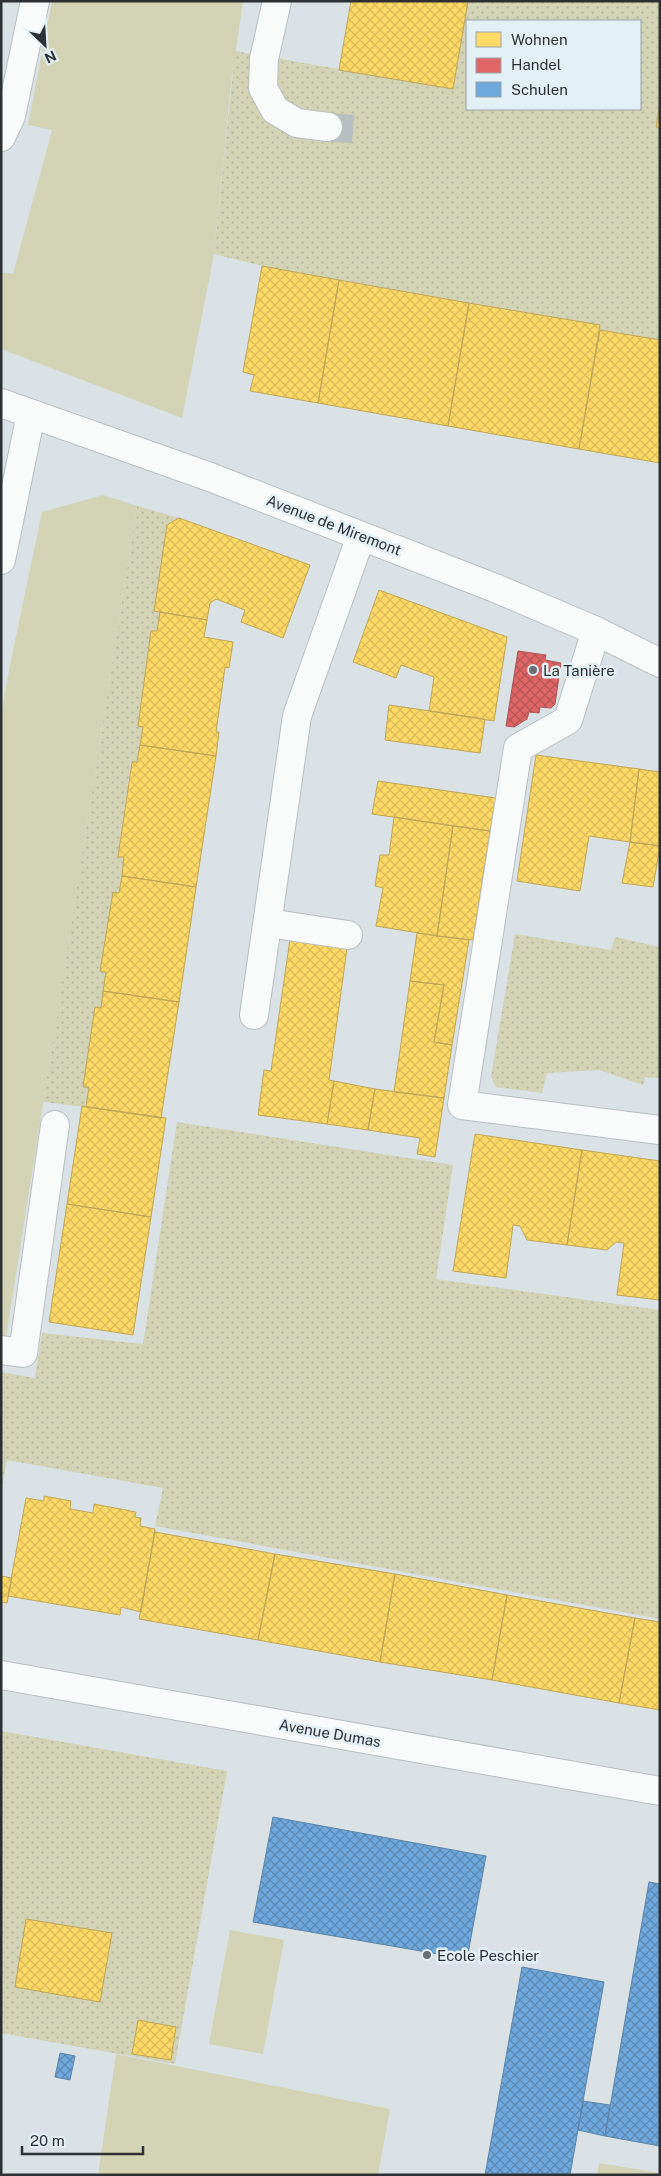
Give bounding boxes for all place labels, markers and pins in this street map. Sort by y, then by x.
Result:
place label: La Tanière [543,662,615,679]
marker: La Tanière [527,664,539,676]
place label: Ecole Peschier [437,1947,539,1964]
marker: Ecole Peschier [421,1949,433,1961]

